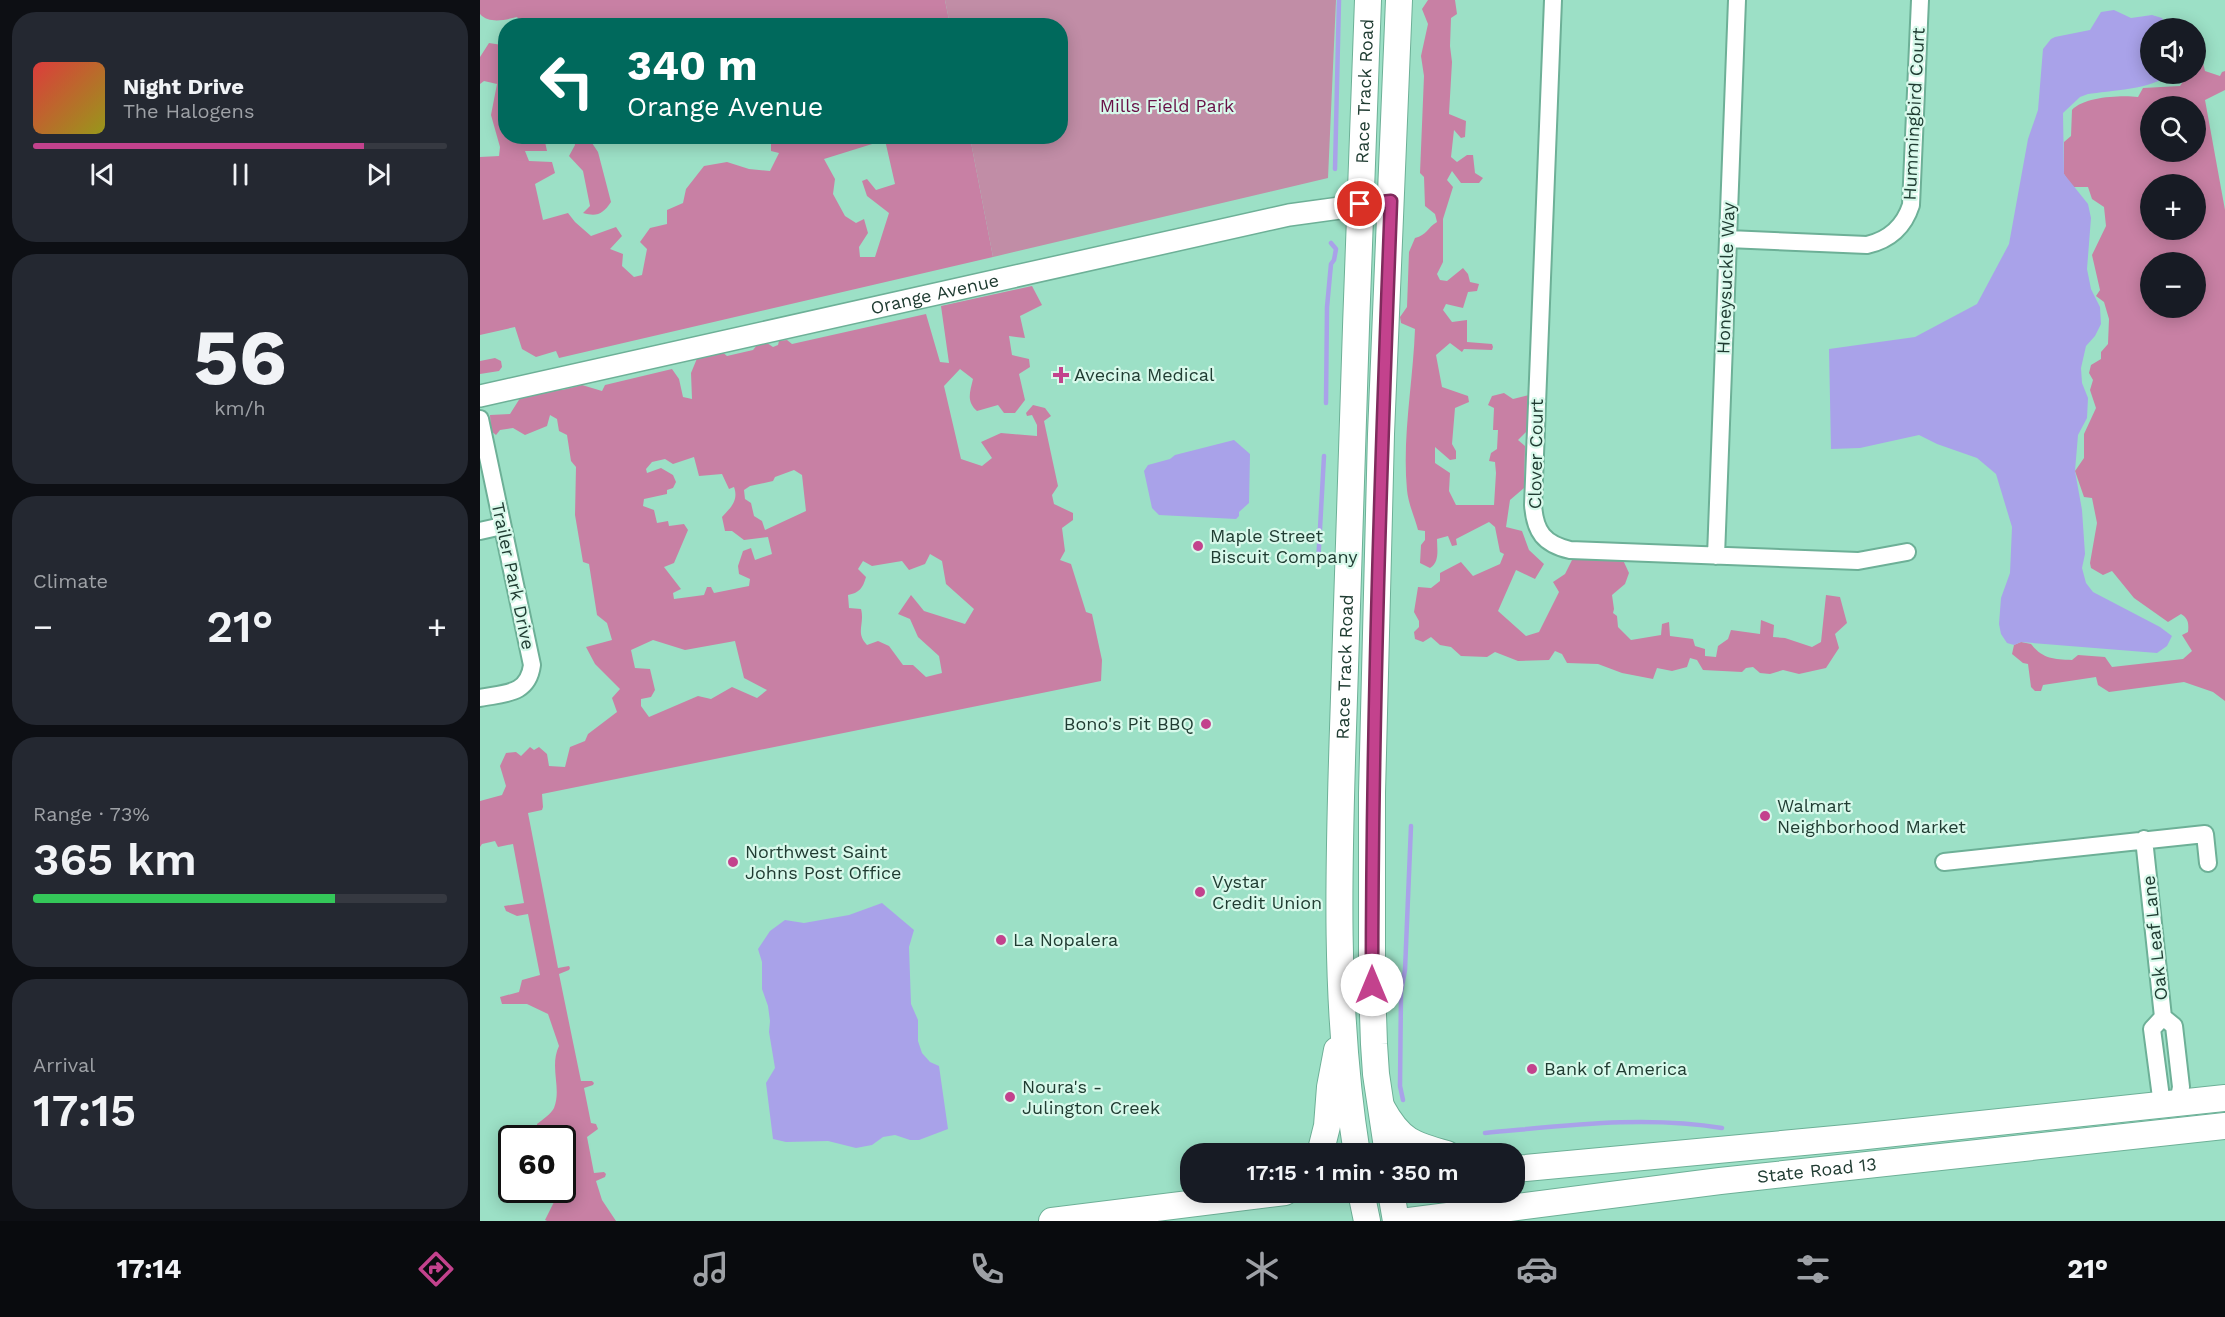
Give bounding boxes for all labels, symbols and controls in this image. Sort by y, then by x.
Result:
street label: Race Track Road [1351,18,1377,164]
map controls [2140,18,2206,318]
button: sound [2140,18,2206,84]
street label: Hummingbird Court [1898,27,1929,201]
text: 340 m [627,41,758,90]
icon: left [528,42,606,120]
text: Night Drive [123,74,244,99]
text: Orange Avenue [627,91,823,123]
park label: Mills Field Park [1100,95,1234,116]
button: search [2140,96,2206,162]
text: The Halogens [123,99,255,123]
icon: previous [86,158,119,191]
icon: pause [224,158,257,191]
icon: next [362,158,395,191]
button: + [2140,174,2206,240]
pin [1334,178,1385,229]
icon: arrive [1343,187,1376,220]
street label: Honeysuckle Way [1712,201,1739,354]
button: − [2140,252,2206,318]
street label: Orange Avenue [868,269,1001,318]
text: 56 [193,311,287,403]
place label: Avecina Medical [1074,364,1215,385]
marker: Avecina Medical [1052,366,1070,384]
text: km/h [214,396,266,420]
street label: Clover Court [1524,398,1547,509]
street label: Trailer Park Drive [488,500,539,651]
place label: Maple Street Biscuit Company [1210,525,1358,567]
marker: Maple Street Biscuit Company [1191,539,1205,553]
text: Climate [33,569,108,593]
street label: Race Track Road [1332,594,1357,740]
text: 21° [206,600,274,653]
text: − [33,607,53,646]
text: + [427,607,447,646]
place label: Bono's Pit BBQ [1064,713,1194,734]
marker: Bono's Pit BBQ [1199,717,1213,731]
place label: Walmart Neighborhood Market [1777,795,1966,837]
text: Range · 73% [33,802,150,826]
marker: Walmart Neighborhood Market [1758,809,1772,823]
text: 365 km [33,833,197,886]
place label: Northwest Saint Johns Post Office [745,841,901,883]
marker: Northwest Saint Johns Post Office [726,855,740,869]
place label: Vystar Credit Union [1212,871,1322,913]
street label: Oak Leaf Lane [2137,875,2172,1002]
marker: Vystar Credit Union [1193,885,1207,899]
place label: La Nopalera [1013,929,1118,950]
marker: La Nopalera [994,933,1008,947]
position arrow [1340,953,1404,1017]
text: Arrival [33,1053,95,1077]
place label: Bank of America [1544,1058,1687,1079]
marker: Bank of America [1525,1062,1539,1076]
place label: Noura's - Julington Creek [1022,1076,1160,1118]
text: 17:15 [33,1084,136,1137]
marker: Noura's - Julington Creek [1003,1090,1017,1104]
speed limit sign: 60 [498,1125,576,1203]
street label: State Road 13 [1756,1153,1878,1187]
text: 17:15 · 1 min · 350 m [1246,1160,1459,1185]
icon: directions [415,1248,457,1290]
icon: music [690,1248,732,1290]
icon: phone [966,1248,1008,1290]
icon: climate [1241,1248,1283,1290]
icon: car [1516,1248,1558,1290]
icon: filters [1792,1248,1834,1290]
text: 17:14 [117,1253,182,1285]
text: 21° [2067,1253,2108,1285]

